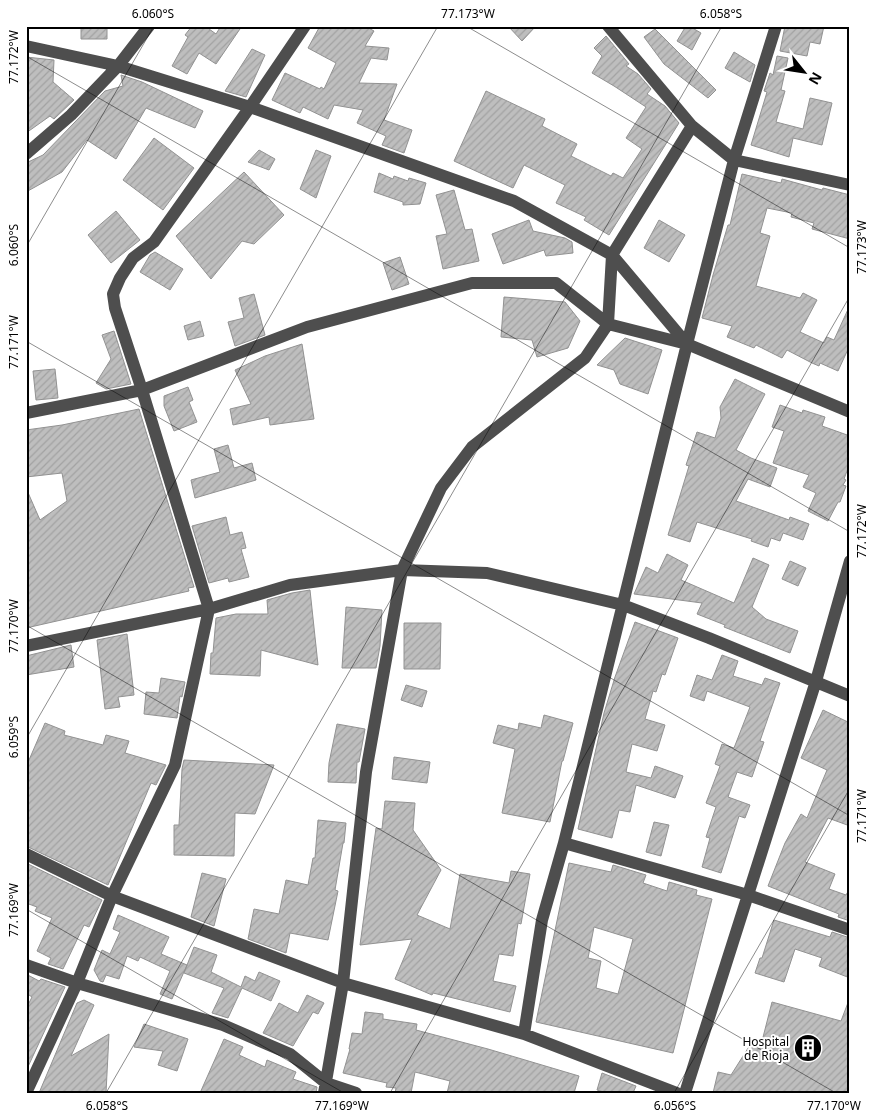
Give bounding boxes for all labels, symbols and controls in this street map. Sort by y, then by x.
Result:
text: 6.060°S [132,5,175,22]
text: 77.173°W [441,5,495,22]
text: 6.058°S [700,5,743,22]
text: 77.172°W [5,30,22,84]
north arrow [778,48,828,98]
text: N [805,69,827,88]
text: 77.173°W [853,220,870,274]
text: 6.060°S [5,223,22,266]
text: 77.171°W [5,315,22,369]
text: 77.172°W [853,504,870,558]
text: 77.170°W [5,599,22,653]
text: 6.059°S [5,715,22,758]
text: 77.171°W [853,789,870,843]
text: 77.169°W [5,883,22,937]
place label: Hospital de Rioja [742,1033,789,1064]
building icon: Hospital de Rioja [793,1033,823,1063]
text: 6.058°S [86,1097,129,1114]
text: 77.169°W [315,1097,369,1114]
text: 6.056°S [654,1097,697,1114]
text: 77.170°W [807,1097,861,1114]

